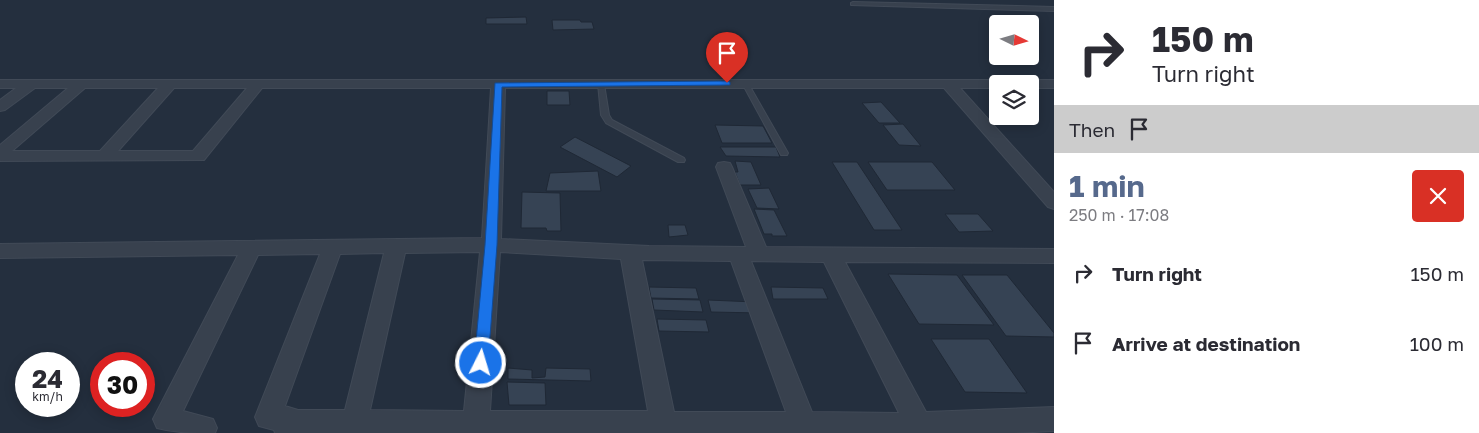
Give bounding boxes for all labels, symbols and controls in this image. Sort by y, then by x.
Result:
north arrow [989,15,1039,65]
map controls [989,15,1039,125]
text: 150 m [1152,18,1254,60]
icon: right [1069,20,1134,85]
pin [706,32,748,83]
icon: arrive [713,39,741,67]
text: Turn right [1152,60,1255,87]
button: layers [989,75,1039,125]
icon: arrive [1125,115,1153,143]
text: Then [1069,118,1115,141]
text: 1 min [1069,168,1145,204]
button: close [1412,170,1464,222]
text: 250 m · 17:08 [1069,205,1169,225]
icon: right [1069,259,1097,287]
text: Turn right [1112,262,1202,285]
text: 150 m [1410,262,1464,285]
icon: arrive [1069,329,1097,357]
text: Arrive at destination [1112,332,1300,355]
text: 100 m [1410,332,1464,355]
position arrow [454,336,506,388]
speed limit sign: 30 [90,352,155,417]
text: 24 [32,363,63,394]
text: km/h [32,389,63,404]

